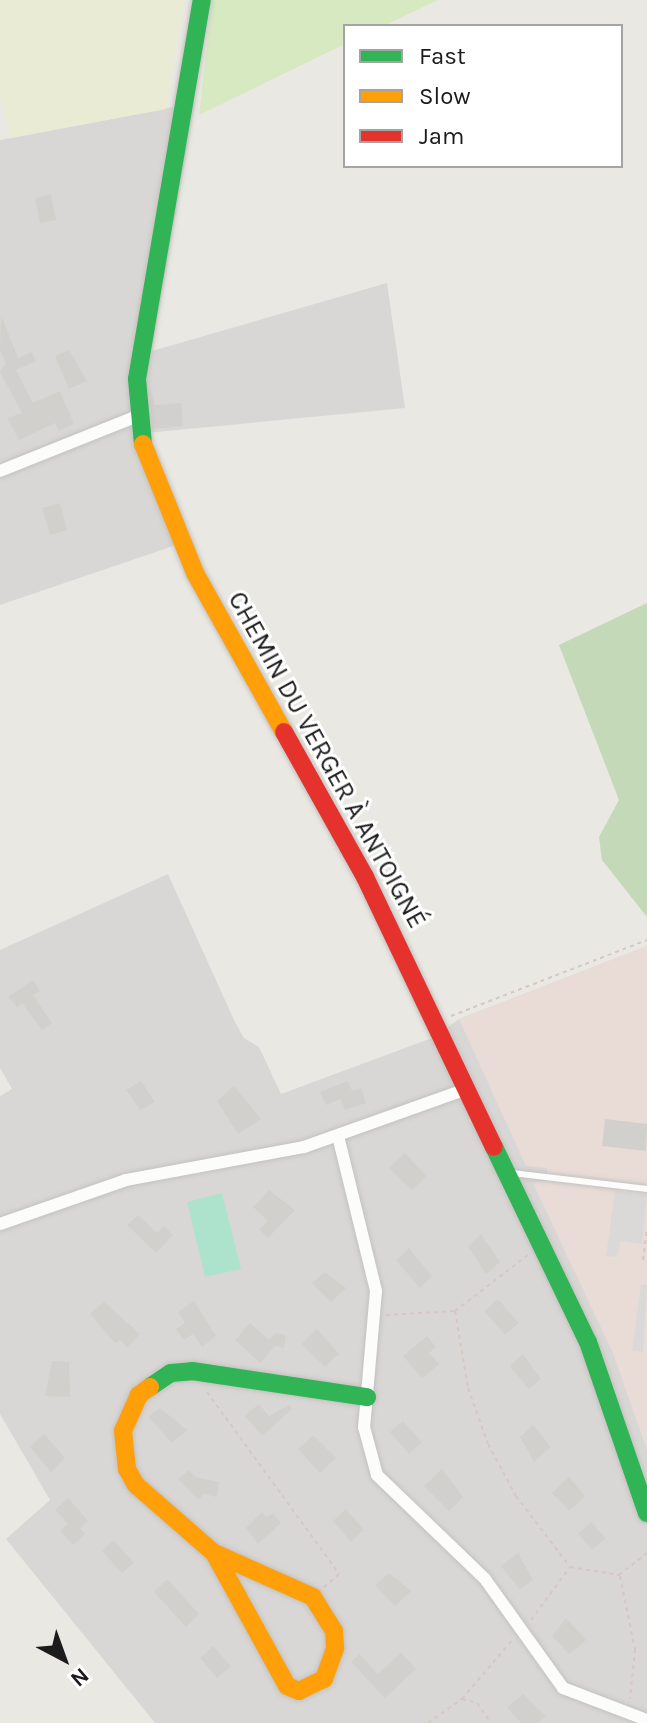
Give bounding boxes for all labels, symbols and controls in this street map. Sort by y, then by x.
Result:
legend [343,24,623,168]
text: Fast [419,42,466,70]
text: Slow [419,82,471,110]
text: Jam [419,122,464,150]
street label: CHEMIN DU VERGER À ANTOIGNÉ [221,586,433,934]
north arrow [24,1619,104,1699]
text: N [65,1662,94,1692]

